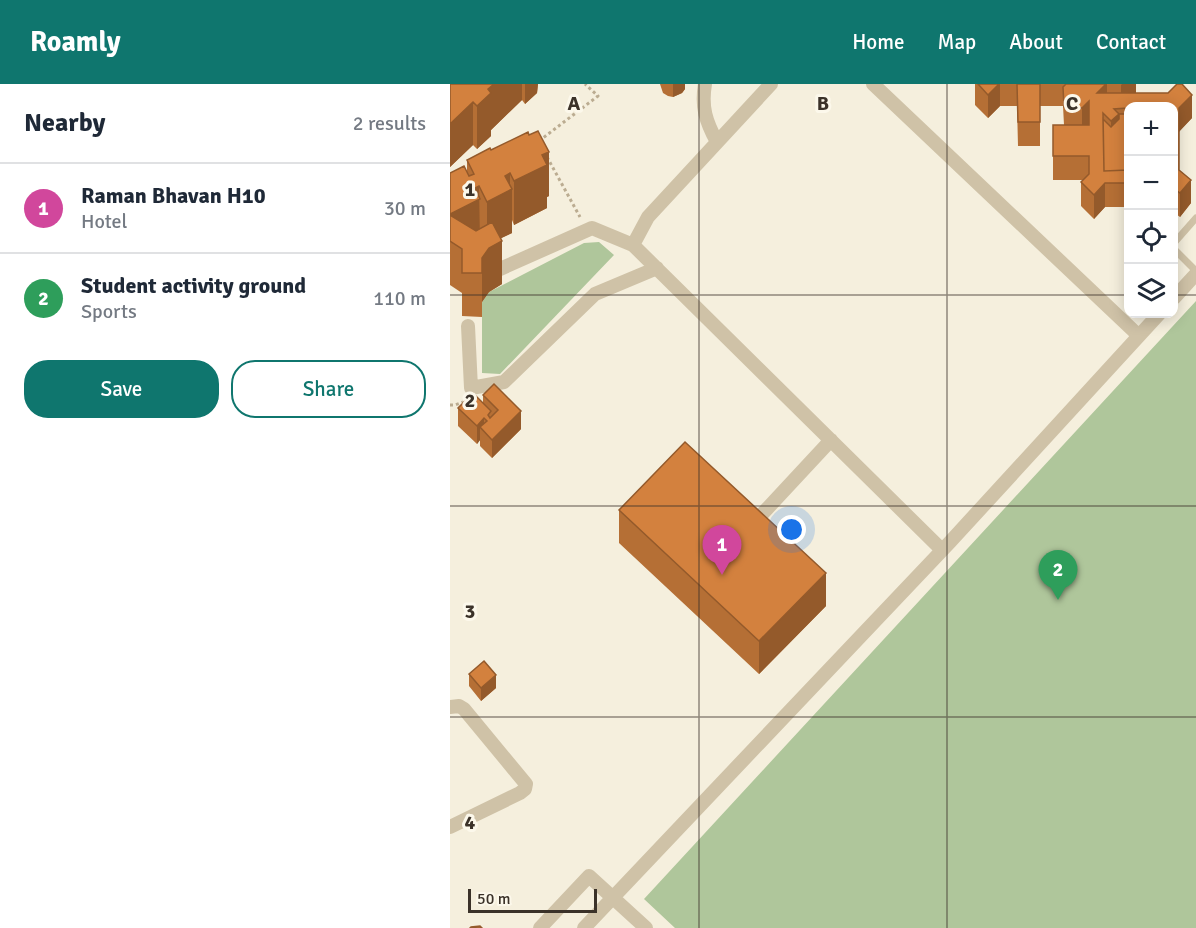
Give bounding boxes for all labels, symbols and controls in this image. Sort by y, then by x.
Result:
text: Roamly [30,25,121,59]
text: Home [852,29,905,55]
text: Map [938,29,976,55]
text: About [1009,29,1063,55]
text: Contact [1096,29,1166,55]
text: A [568,91,581,116]
text: B [817,91,829,116]
text: C [1066,91,1078,116]
map controls [1124,102,1178,318]
button: + [1124,102,1178,156]
text: Nearby [24,107,105,139]
text: 2 results [353,111,426,136]
button: − [1124,156,1178,210]
text: 1 [465,177,476,202]
text: Raman Bhavan H10 [81,182,266,209]
text: 1 [38,196,49,221]
text: 30 m [384,196,426,221]
text: Hotel [81,209,127,234]
button: locate [1124,210,1178,264]
button: layers [1124,264,1178,318]
text: Student activity ground [81,272,306,299]
text: 2 [38,286,49,311]
text: 110 m [373,286,426,311]
text: Sports [81,299,137,324]
button: Save [24,360,219,418]
button: Share [231,360,426,418]
text: 2 [465,388,475,413]
your location [777,515,806,544]
pin: 1 [702,526,742,575]
pin: 2 [1038,550,1078,600]
text: 3 [465,599,475,624]
text: 4 [465,810,476,835]
scale bar [468,886,597,914]
text: 50 m [477,889,511,909]

